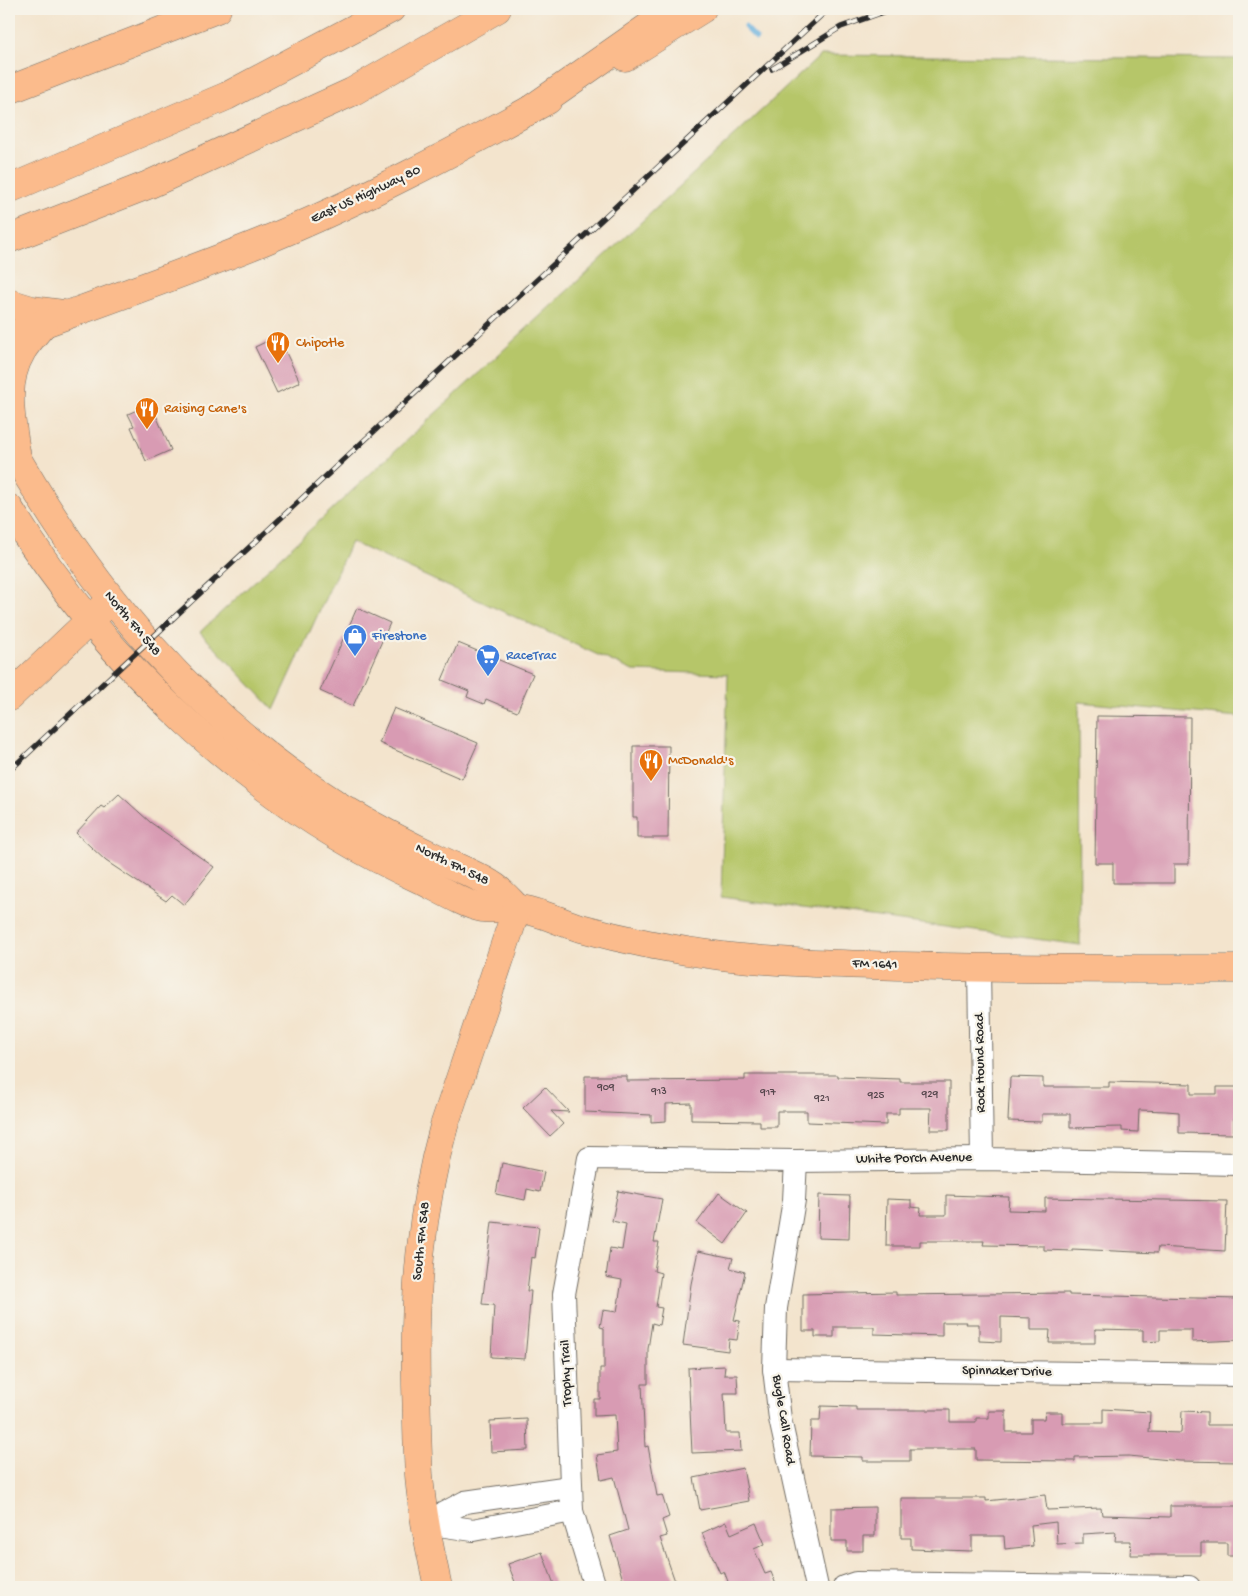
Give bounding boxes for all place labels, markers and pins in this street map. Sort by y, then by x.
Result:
restaurant icon: Chipotle [265,330,291,364]
place label: Chipotle [296,335,345,352]
restaurant icon: Raising Cane's [134,396,160,430]
place label: Raising Cane's [164,401,247,418]
shop icon: Firestone [342,623,368,657]
place label: Firestone [371,628,427,645]
supermarket icon: RaceTrac [475,643,501,677]
place label: RaceTrac [506,648,557,665]
restaurant icon: McDonald's [638,748,664,782]
place label: McDonald's [668,753,734,770]

